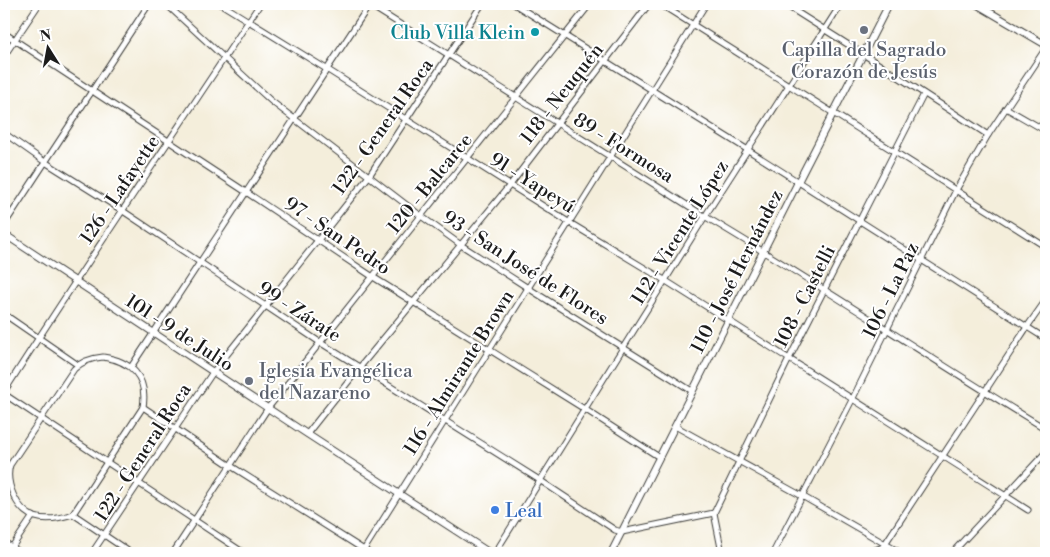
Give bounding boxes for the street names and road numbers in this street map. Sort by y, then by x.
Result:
street label: 118 - Neuquén [515,38,609,149]
street label: 122 - General Roca [327,54,439,199]
street label: 89 - Formosa [569,107,679,188]
street label: 120 - Balcarce [382,129,478,239]
street label: 126 - Lafayette [75,131,165,249]
street label: 91 - Yapeyú [485,147,580,219]
street label: 112 - Vicente López [626,156,734,309]
street label: 110 - José Hernández [685,186,788,357]
street label: 97 - San Pedro [280,191,395,280]
street label: 93 - San José de Flores [438,205,613,330]
street label: 106 - La Paz [857,238,924,342]
street label: 108 - Castelli [769,241,841,352]
street label: 99 - Zárate [253,276,346,348]
street label: 116 - Almirante Brown [398,286,519,459]
street label: 101 - 9 de Julio [121,289,238,377]
street label: 122 - General Roca [89,378,197,526]

